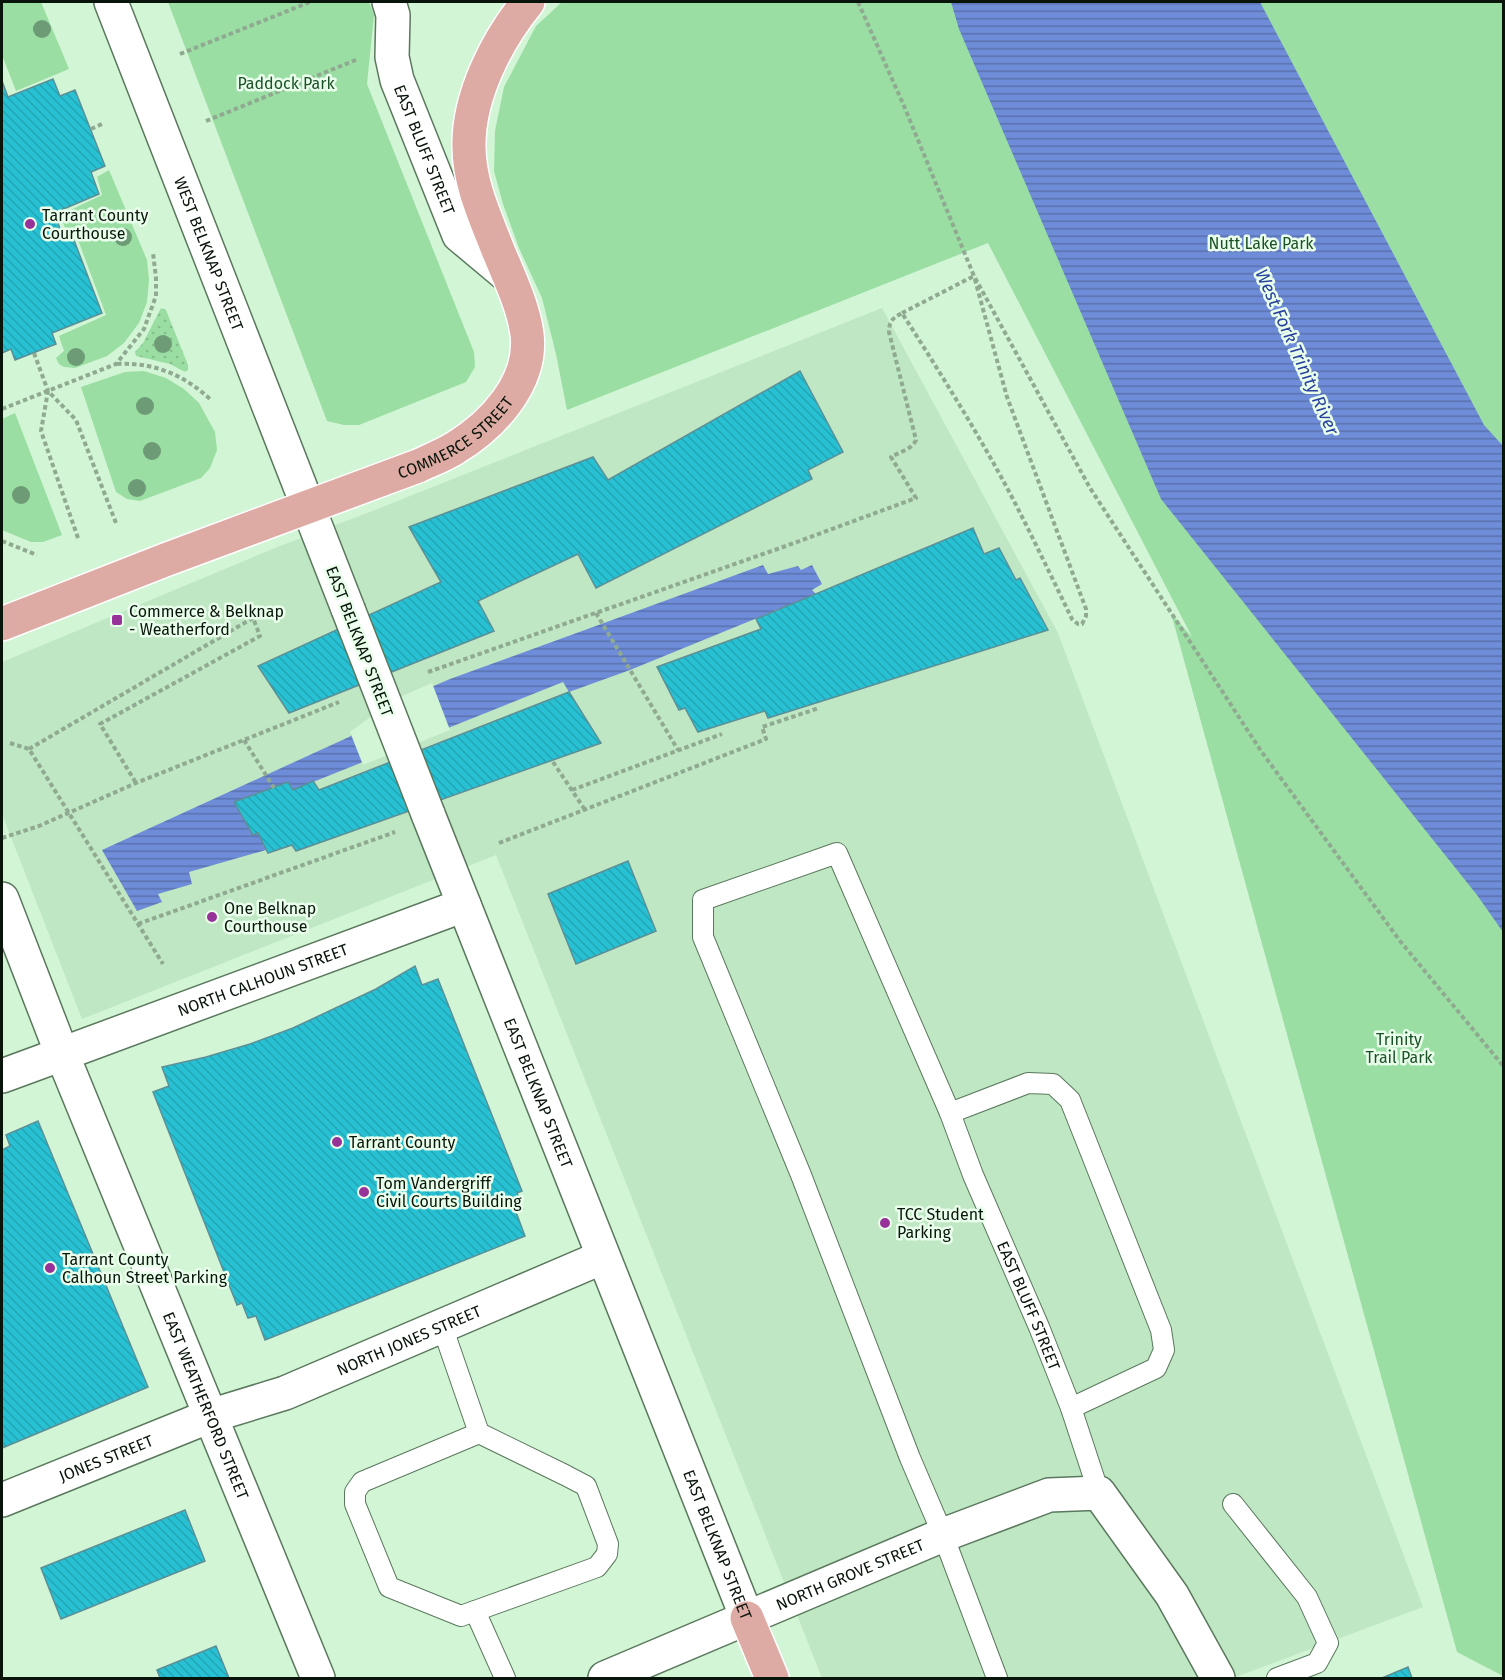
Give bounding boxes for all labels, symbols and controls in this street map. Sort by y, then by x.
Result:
park label: Paddock Park [237,74,335,93]
street label: EAST BLUFF STREET [390,82,459,218]
street label: WEST BELKNAP STREET [170,174,248,334]
place label: Tarrant County Courthouse [42,206,148,243]
marker: Tarrant County Courthouse [23,217,37,231]
park label: Nutt Lake Park [1208,234,1314,253]
water label: West Fork Trinity River [1250,266,1344,439]
street label: COMMERCE STREET [395,392,518,483]
street label: EAST BELKNAP STREET [322,563,397,720]
place label: Commerce & Belknap - Weatherford [129,602,284,639]
marker: Commerce & Belknap - Weatherford [110,613,124,627]
place label: One Belknap Courthouse [224,899,316,936]
marker: One Belknap Courthouse [205,910,219,924]
street label: NORTH CALHOUN STREET [175,940,351,1020]
street label: EAST BELKNAP STREET [500,1015,577,1171]
park label: Trinity Trail Park [1365,1030,1433,1067]
place label: Tarrant County [349,1133,455,1152]
marker: Tarrant County [330,1135,344,1149]
place label: Tom Vandergriff Civil Courts Building [376,1174,522,1211]
marker: Tom Vandergriff Civil Courts Building [357,1185,371,1199]
place label: TCC Student Parking [897,1205,984,1242]
marker: TCC Student Parking [878,1216,892,1230]
street label: EAST BLUFF STREET [993,1238,1064,1374]
place label: Tarrant County Calhoun Street Parking [62,1250,228,1287]
marker: Tarrant County Calhoun Street Parking [43,1261,57,1275]
street label: NORTH JONES STREET [334,1301,484,1380]
street label: EAST WEATHERFORD STREET [159,1309,253,1503]
street label: JONES STREET [56,1431,157,1486]
street label: EAST BELKNAP STREET [679,1467,756,1623]
street label: NORTH GROVE STREET [773,1535,928,1615]

